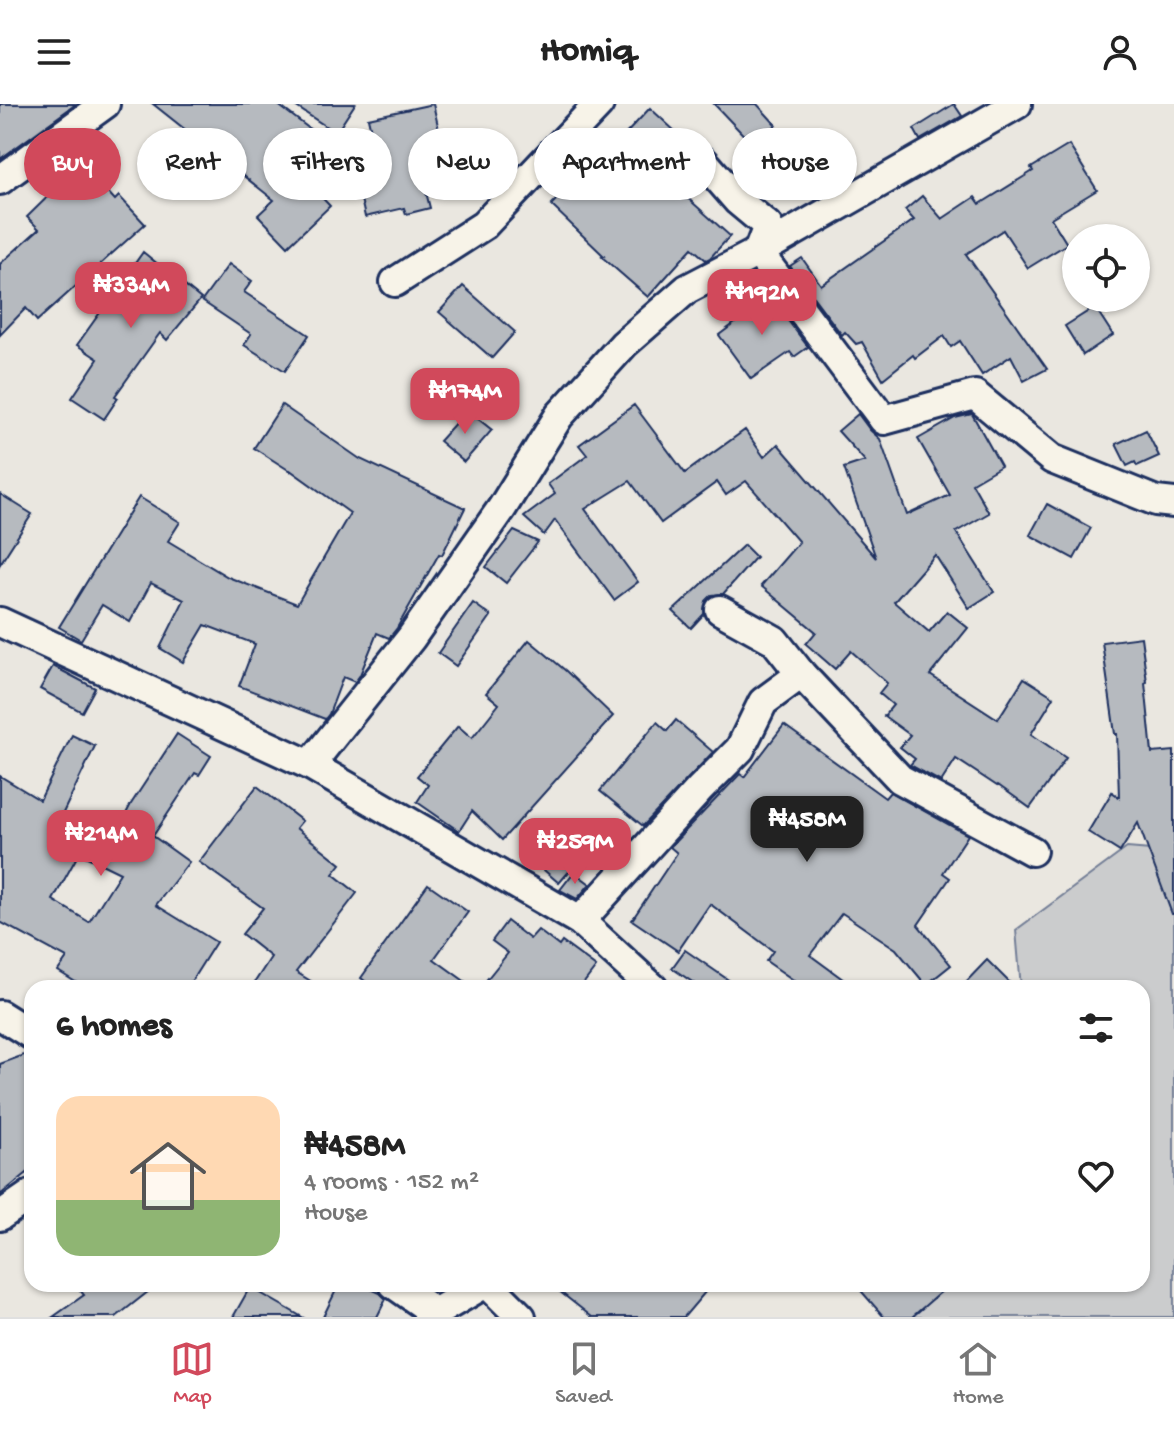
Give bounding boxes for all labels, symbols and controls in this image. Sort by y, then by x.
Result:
icon: menu [32,30,76,74]
icon: person [1098,30,1142,74]
text: Homiq [540,31,634,74]
chip: Buy [24,128,121,200]
chip: Rent [137,128,247,200]
chip: Filters [263,128,392,200]
chip: New [408,128,518,200]
chip: Apartment [534,128,716,200]
chip: House [732,128,857,200]
map controls [1062,224,1150,312]
button: locate [1062,224,1150,312]
pin: ₦334M [75,262,187,330]
pin: ₦192M [706,269,818,337]
text: ₦334M [93,272,169,303]
text: ₦192M [725,279,799,310]
pin: ₦174M [409,368,521,436]
text: ₦174M [428,378,502,409]
pin: ₦458M [751,796,863,864]
text: ₦458M [768,806,846,837]
pin: ₦214M [45,810,157,878]
pin: ₦259M [519,818,631,886]
text: ₦214M [65,820,137,851]
text: ₦259M [537,828,613,859]
icon: filters [1074,1006,1118,1050]
text: 6 homes [56,1008,171,1048]
icon: home [120,1128,216,1224]
text: ₦458M [304,1128,405,1168]
icon: heart [1074,1154,1118,1198]
text: 4 rooms · 152 m² [304,1168,479,1199]
text: House [304,1199,368,1230]
tab: Map [170,1337,214,1411]
tab: Saved [555,1337,612,1411]
tab: Home [953,1337,1004,1411]

